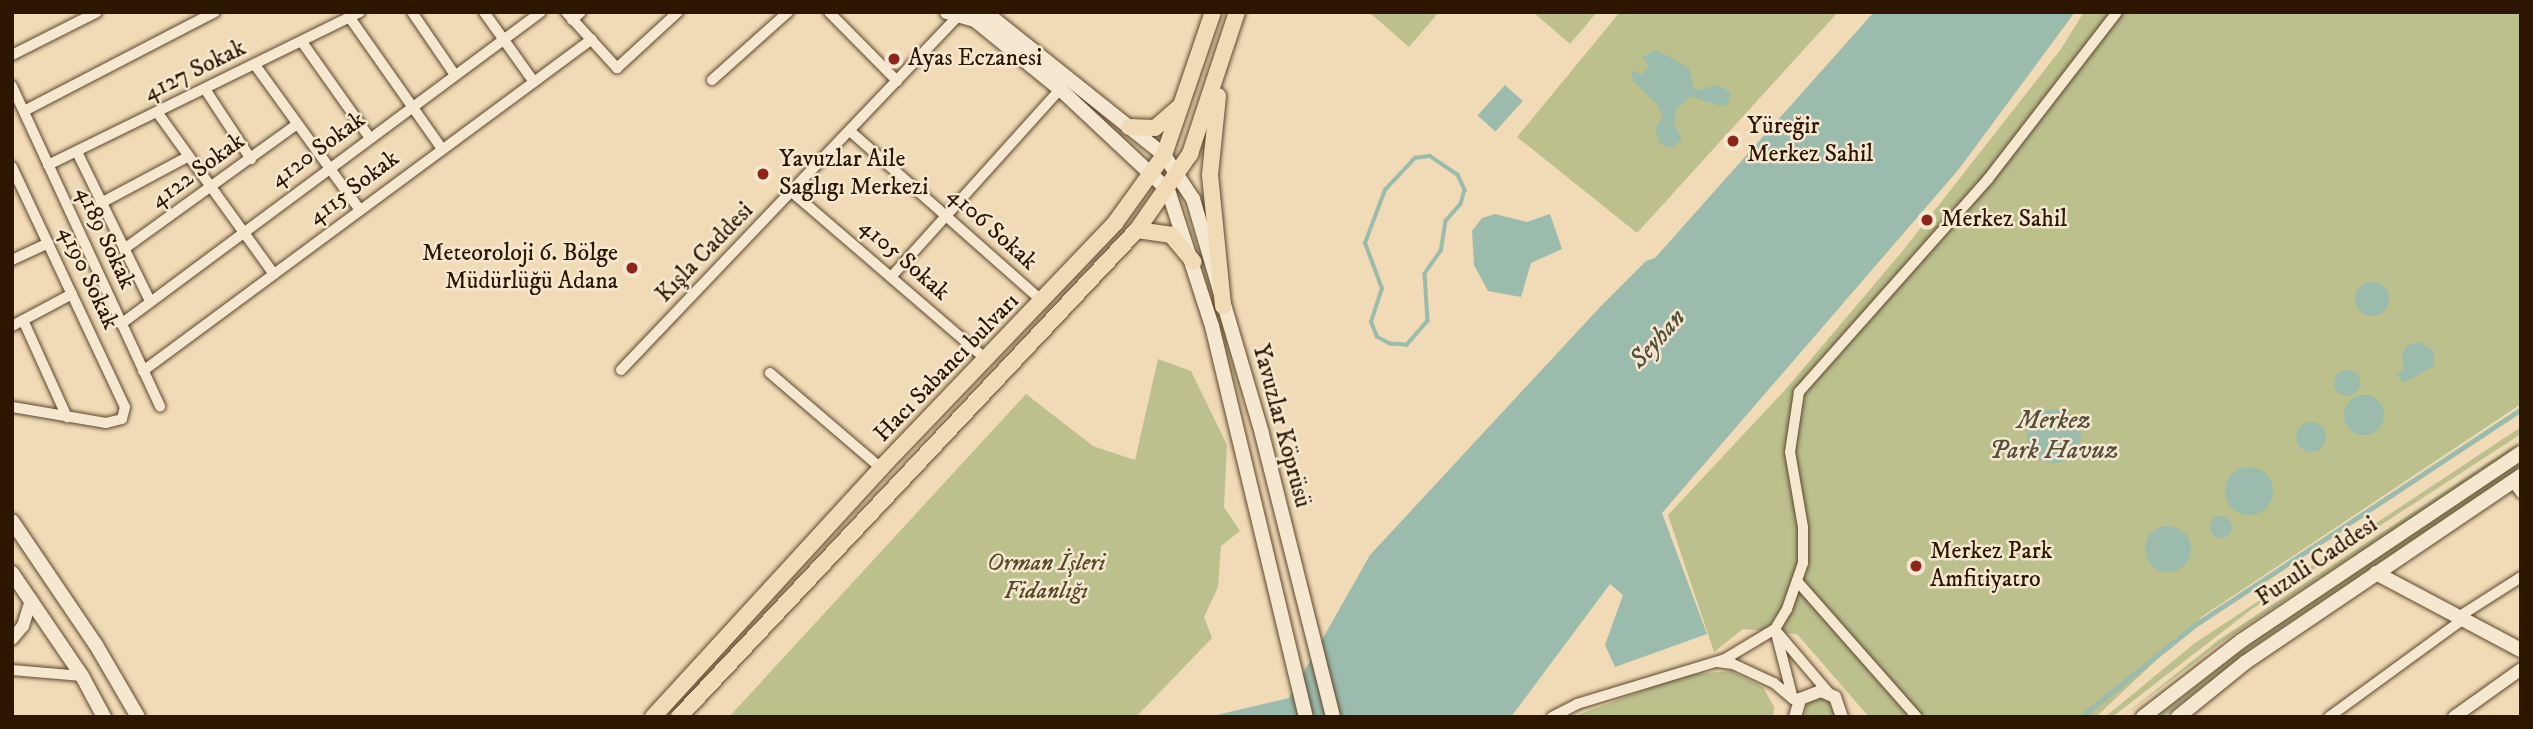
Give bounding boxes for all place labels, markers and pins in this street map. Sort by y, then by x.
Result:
place label: Ayas Eczanesi [908,45,1042,73]
marker: Ayas Eczanesi [886,51,902,67]
place label: Yüreğir Merkez Sahil [1747,113,1873,169]
marker: Yüreğir Merkez Sahil [1725,133,1741,149]
place label: Yavuzlar Aile Saglıgı Merkezi [779,146,928,202]
marker: Yavuzlar Aile Saglıgı Merkezi [753,164,773,184]
place label: Merkez Sahil [1941,206,2067,234]
marker: Merkez Sahil [1919,212,1935,228]
place label: Meteoroloji 6. Bölge Müdürlüğü Adana [422,240,618,296]
marker: Meteoroloji 6. Bölge Müdürlüğü Adana [624,260,640,276]
place label: Merkez Park Amfitiyatro [1930,538,2052,594]
marker: Merkez Park Amfitiyatro [1908,558,1924,574]

